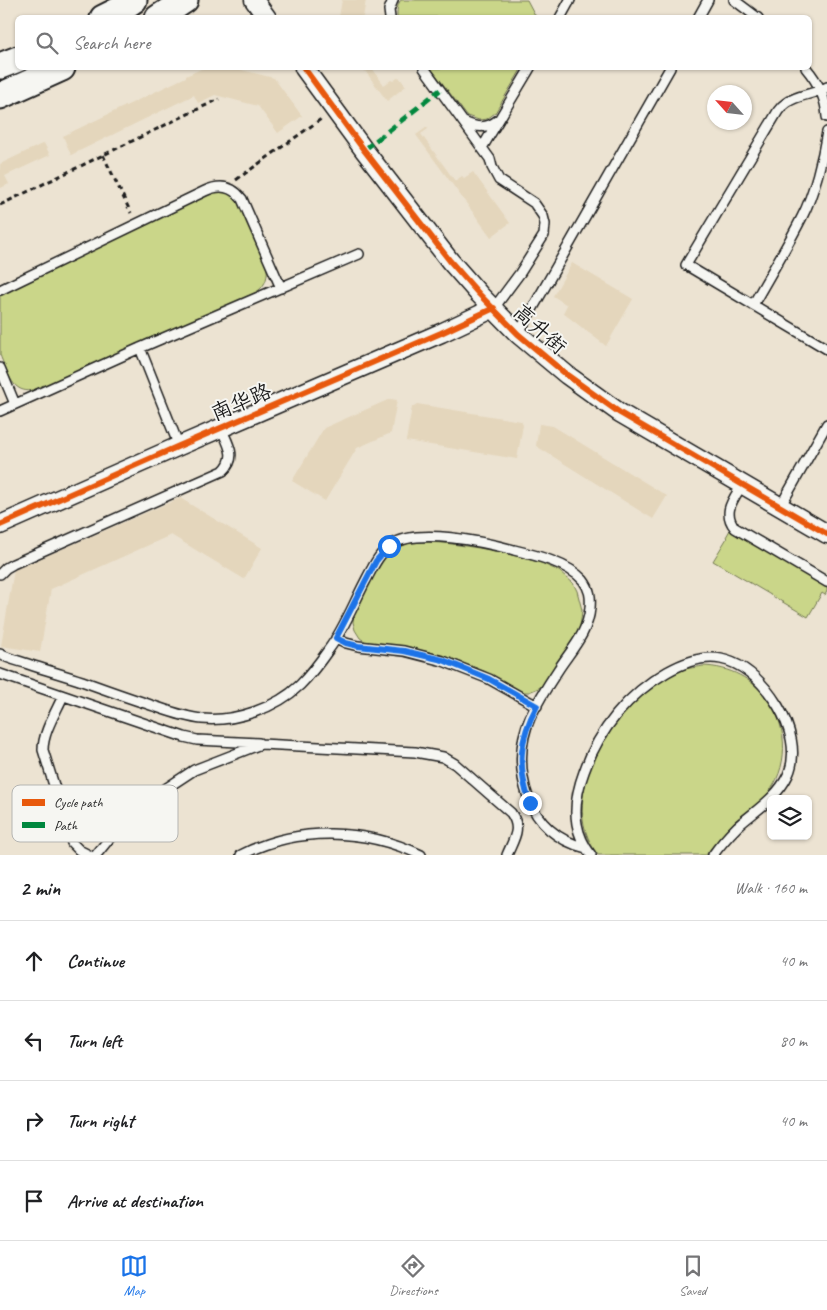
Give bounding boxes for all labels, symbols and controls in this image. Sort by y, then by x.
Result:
search box [15,15,812,70]
icon: search [33,29,61,57]
text: Search here [73,31,150,55]
north arrow [707,85,752,130]
street label: 高升街 [508,298,572,360]
street label: 南华路 [207,378,275,426]
route start [378,535,401,558]
legend [12,785,178,842]
route end [519,792,542,815]
text: Cycle path [54,794,103,811]
map controls [767,795,812,840]
button: layers [767,795,812,840]
text: Path [54,817,78,834]
text: 2 min [20,875,60,901]
text: Walk · 160 m [735,878,807,898]
icon: ahead [20,947,48,975]
text: Continue [67,949,124,973]
text: 40 m [780,951,807,971]
icon: left [20,1027,48,1055]
text: Turn left [67,1029,122,1053]
text: 80 m [780,1031,807,1051]
icon: right [20,1107,48,1135]
text: Turn right [67,1109,134,1133]
text: 40 m [780,1111,807,1131]
icon: arrive [20,1187,48,1215]
text: Arrive at destination [67,1189,203,1213]
tab: Map [120,1252,148,1299]
tab: Directions [389,1252,438,1299]
tab: Saved [679,1252,707,1299]

